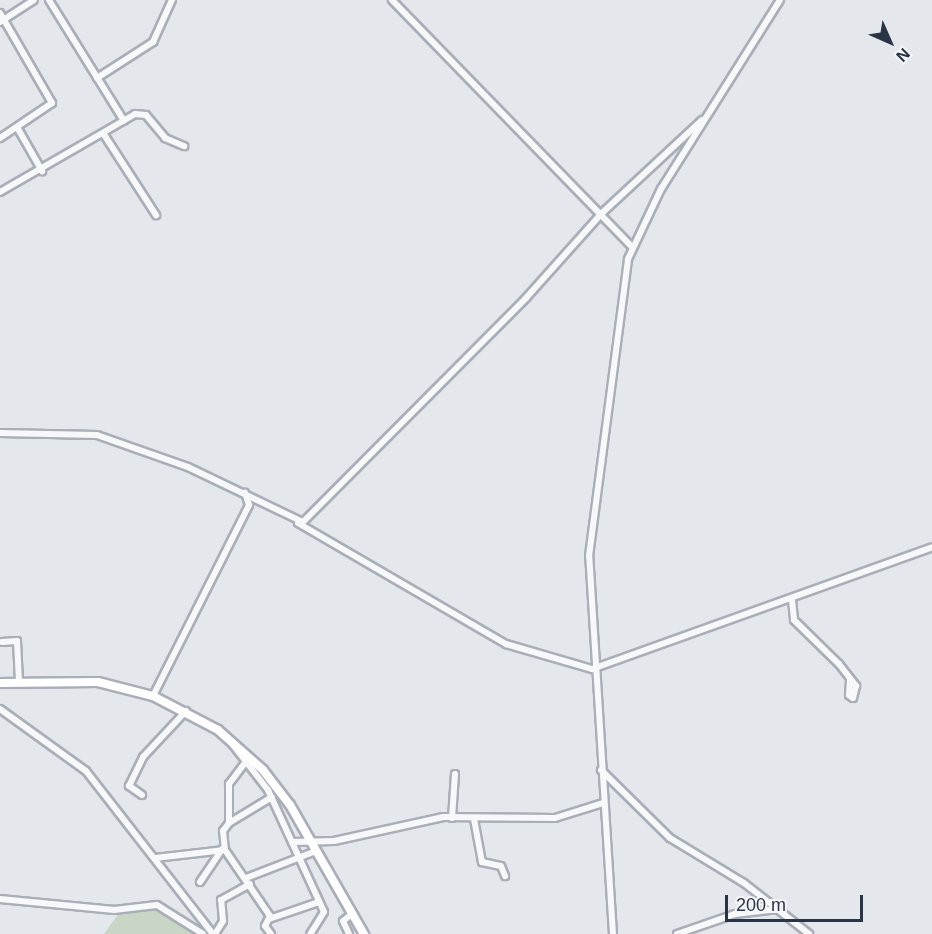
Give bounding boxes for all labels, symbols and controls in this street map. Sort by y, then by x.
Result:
north arrow [860,12,920,72]
text: N [893,45,913,65]
scale bar [728,883,866,921]
text: 200 m [736,895,786,915]

